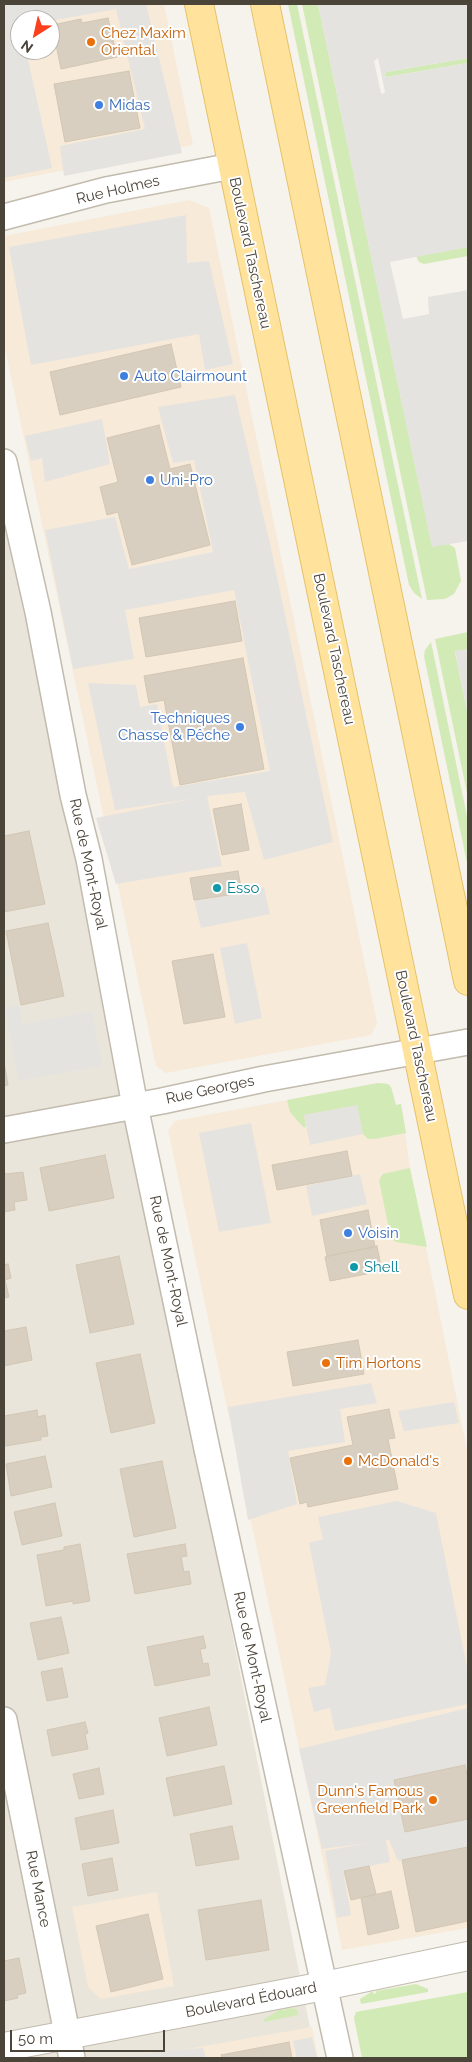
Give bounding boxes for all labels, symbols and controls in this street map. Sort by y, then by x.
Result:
north arrow [10,10,60,60]
place label: Chez Maxim Oriental [101,24,186,59]
marker: Chez Maxim Oriental [85,36,97,48]
text: N [18,37,36,56]
place label: Midas [109,96,150,114]
marker: Midas [93,99,105,111]
street label: Rue Holmes [75,172,161,208]
street label: Boulevard Taschereau [225,176,275,330]
place label: Auto Clairmount [134,367,247,385]
marker: Auto Clairmount [118,370,130,382]
place label: Uni-Pro [160,471,213,489]
marker: Uni-Pro [144,474,156,486]
street label: Boulevard Taschereau [309,572,359,726]
place label: Techniques Chasse & Pêche [118,709,230,744]
marker: Techniques Chasse & Pêche [234,721,246,733]
street label: Rue de Mont-Royal [65,797,111,931]
place label: Esso [227,879,260,897]
marker: Esso [211,882,223,894]
street label: Boulevard Taschereau [391,969,441,1123]
street label: Rue Georges [164,1072,256,1108]
street label: Rue de Mont-Royal [145,1194,191,1328]
place label: Voisin [358,1224,399,1242]
marker: Voisin [342,1227,354,1239]
place label: Shell [364,1258,399,1276]
marker: Shell [348,1261,360,1273]
place label: Tim Hortons [336,1354,421,1372]
marker: Tim Hortons [320,1357,332,1369]
place label: McDonald's [358,1452,439,1470]
marker: McDonald's [342,1455,354,1467]
street label: Rue de Mont-Royal [229,1590,275,1724]
place label: Dunn's Famous Greenfield Park [317,1782,423,1817]
marker: Dunn's Famous Greenfield Park [427,1794,439,1806]
street label: Rue Mance [22,1849,54,1929]
street label: Boulevard Édouard [184,1978,318,2022]
scale bar [12,2020,168,2052]
text: 50 m [18,2030,53,2048]

